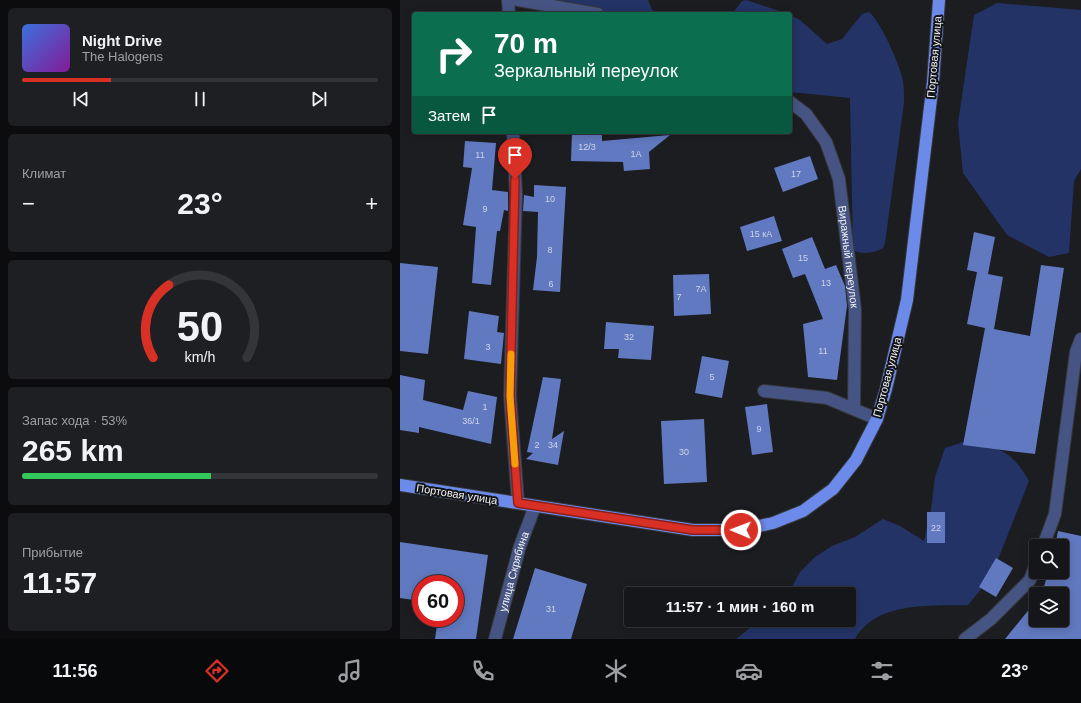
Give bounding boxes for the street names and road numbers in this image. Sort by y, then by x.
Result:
street label: Портовая улица [924,15,944,98]
street label: Виражный переулок [836,205,861,309]
street label: Портовая улица [871,335,904,418]
street label: Портовая улица [416,482,499,506]
street label: улица Скрябина [497,529,531,613]

